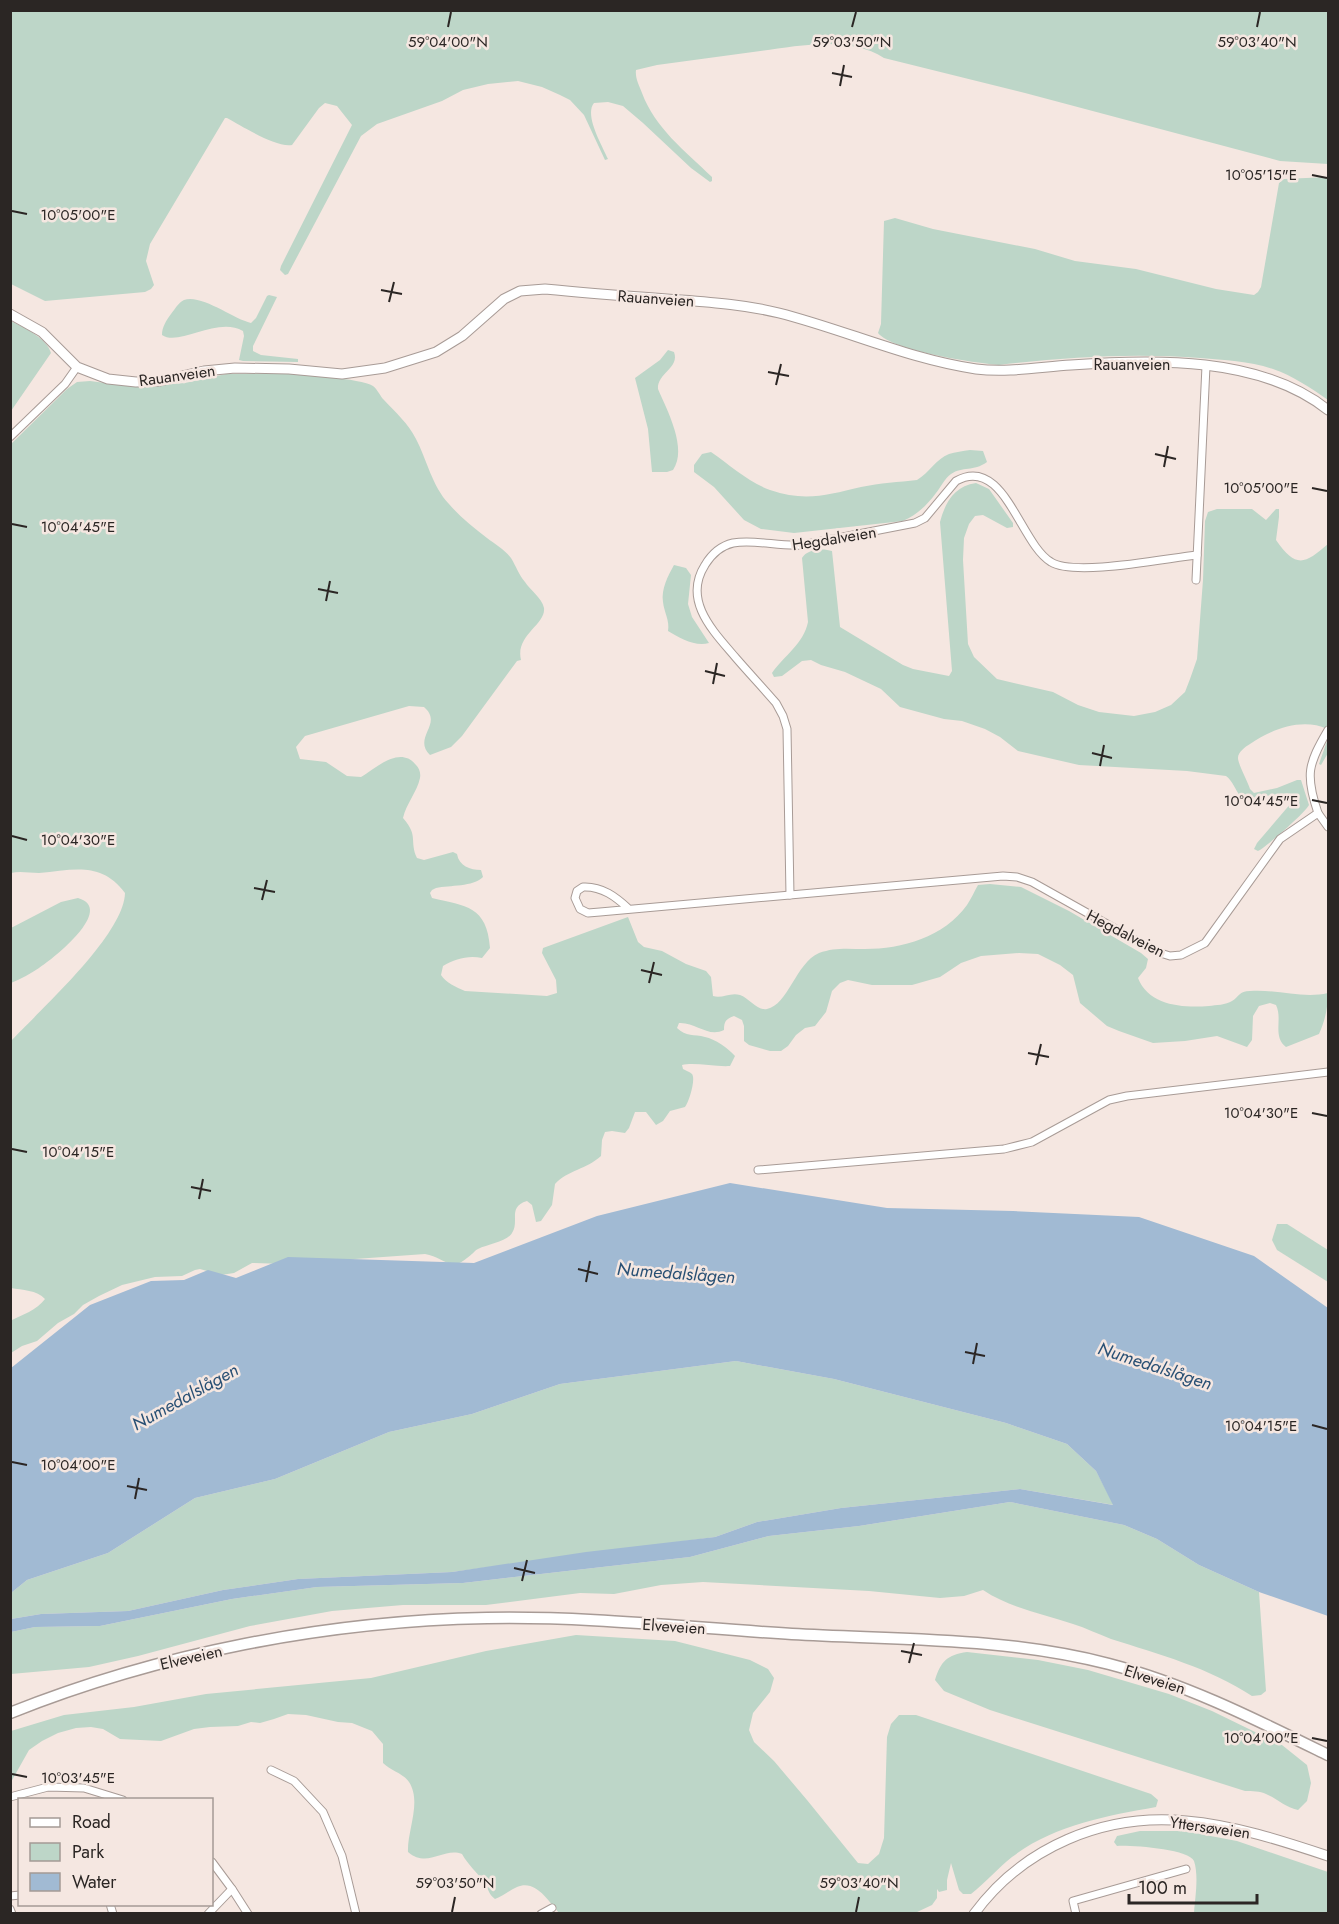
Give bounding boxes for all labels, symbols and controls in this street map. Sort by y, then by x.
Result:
text: 59°04'00"N [408,31,488,53]
text: 59°03'50"N [813,31,891,53]
text: 59°03'40"N [1217,31,1297,53]
text: 10°05'15"E [1225,164,1297,186]
text: 10°05'00"E [41,204,115,226]
street label: Rauanveien [617,284,695,313]
street label: Rauanveien [1094,353,1170,376]
street label: Rauanveien [137,359,217,392]
text: 10°05'00"E [1224,477,1298,499]
text: 10°04'45"E [41,516,115,538]
street label: Hegdalveien [790,520,878,557]
text: 10°04'45"E [1224,790,1298,812]
text: 10°04'30"E [41,829,115,851]
street label: Hegdalveien [1083,904,1169,963]
text: 10°04'30"E [1224,1102,1298,1124]
text: 10°04'15"E [42,1141,114,1163]
water label: Numedalslågen [616,1256,736,1290]
water label: Numedalslågen [1095,1335,1215,1397]
water label: Numedalslågen [127,1357,243,1437]
text: 10°04'15"E [1225,1415,1297,1437]
text: 10°04'00"E [40,1454,116,1476]
street label: Elveveien [642,1613,706,1640]
street label: Elveveien [158,1639,224,1676]
street label: Elveveien [1121,1659,1188,1700]
text: 10°04'00"E [1223,1727,1299,1749]
text: 10°03'45"E [41,1767,115,1789]
legend [18,1798,213,1906]
text: Road [72,1809,111,1835]
street label: Yttersøveien [1168,1810,1252,1845]
text: Park [72,1839,104,1865]
scale bar [1129,1867,1256,1905]
text: Water [72,1869,117,1895]
text: 59°03'50"N [416,1872,494,1894]
text: 59°03'40"N [819,1872,899,1894]
text: 100 m [1138,1875,1187,1901]

